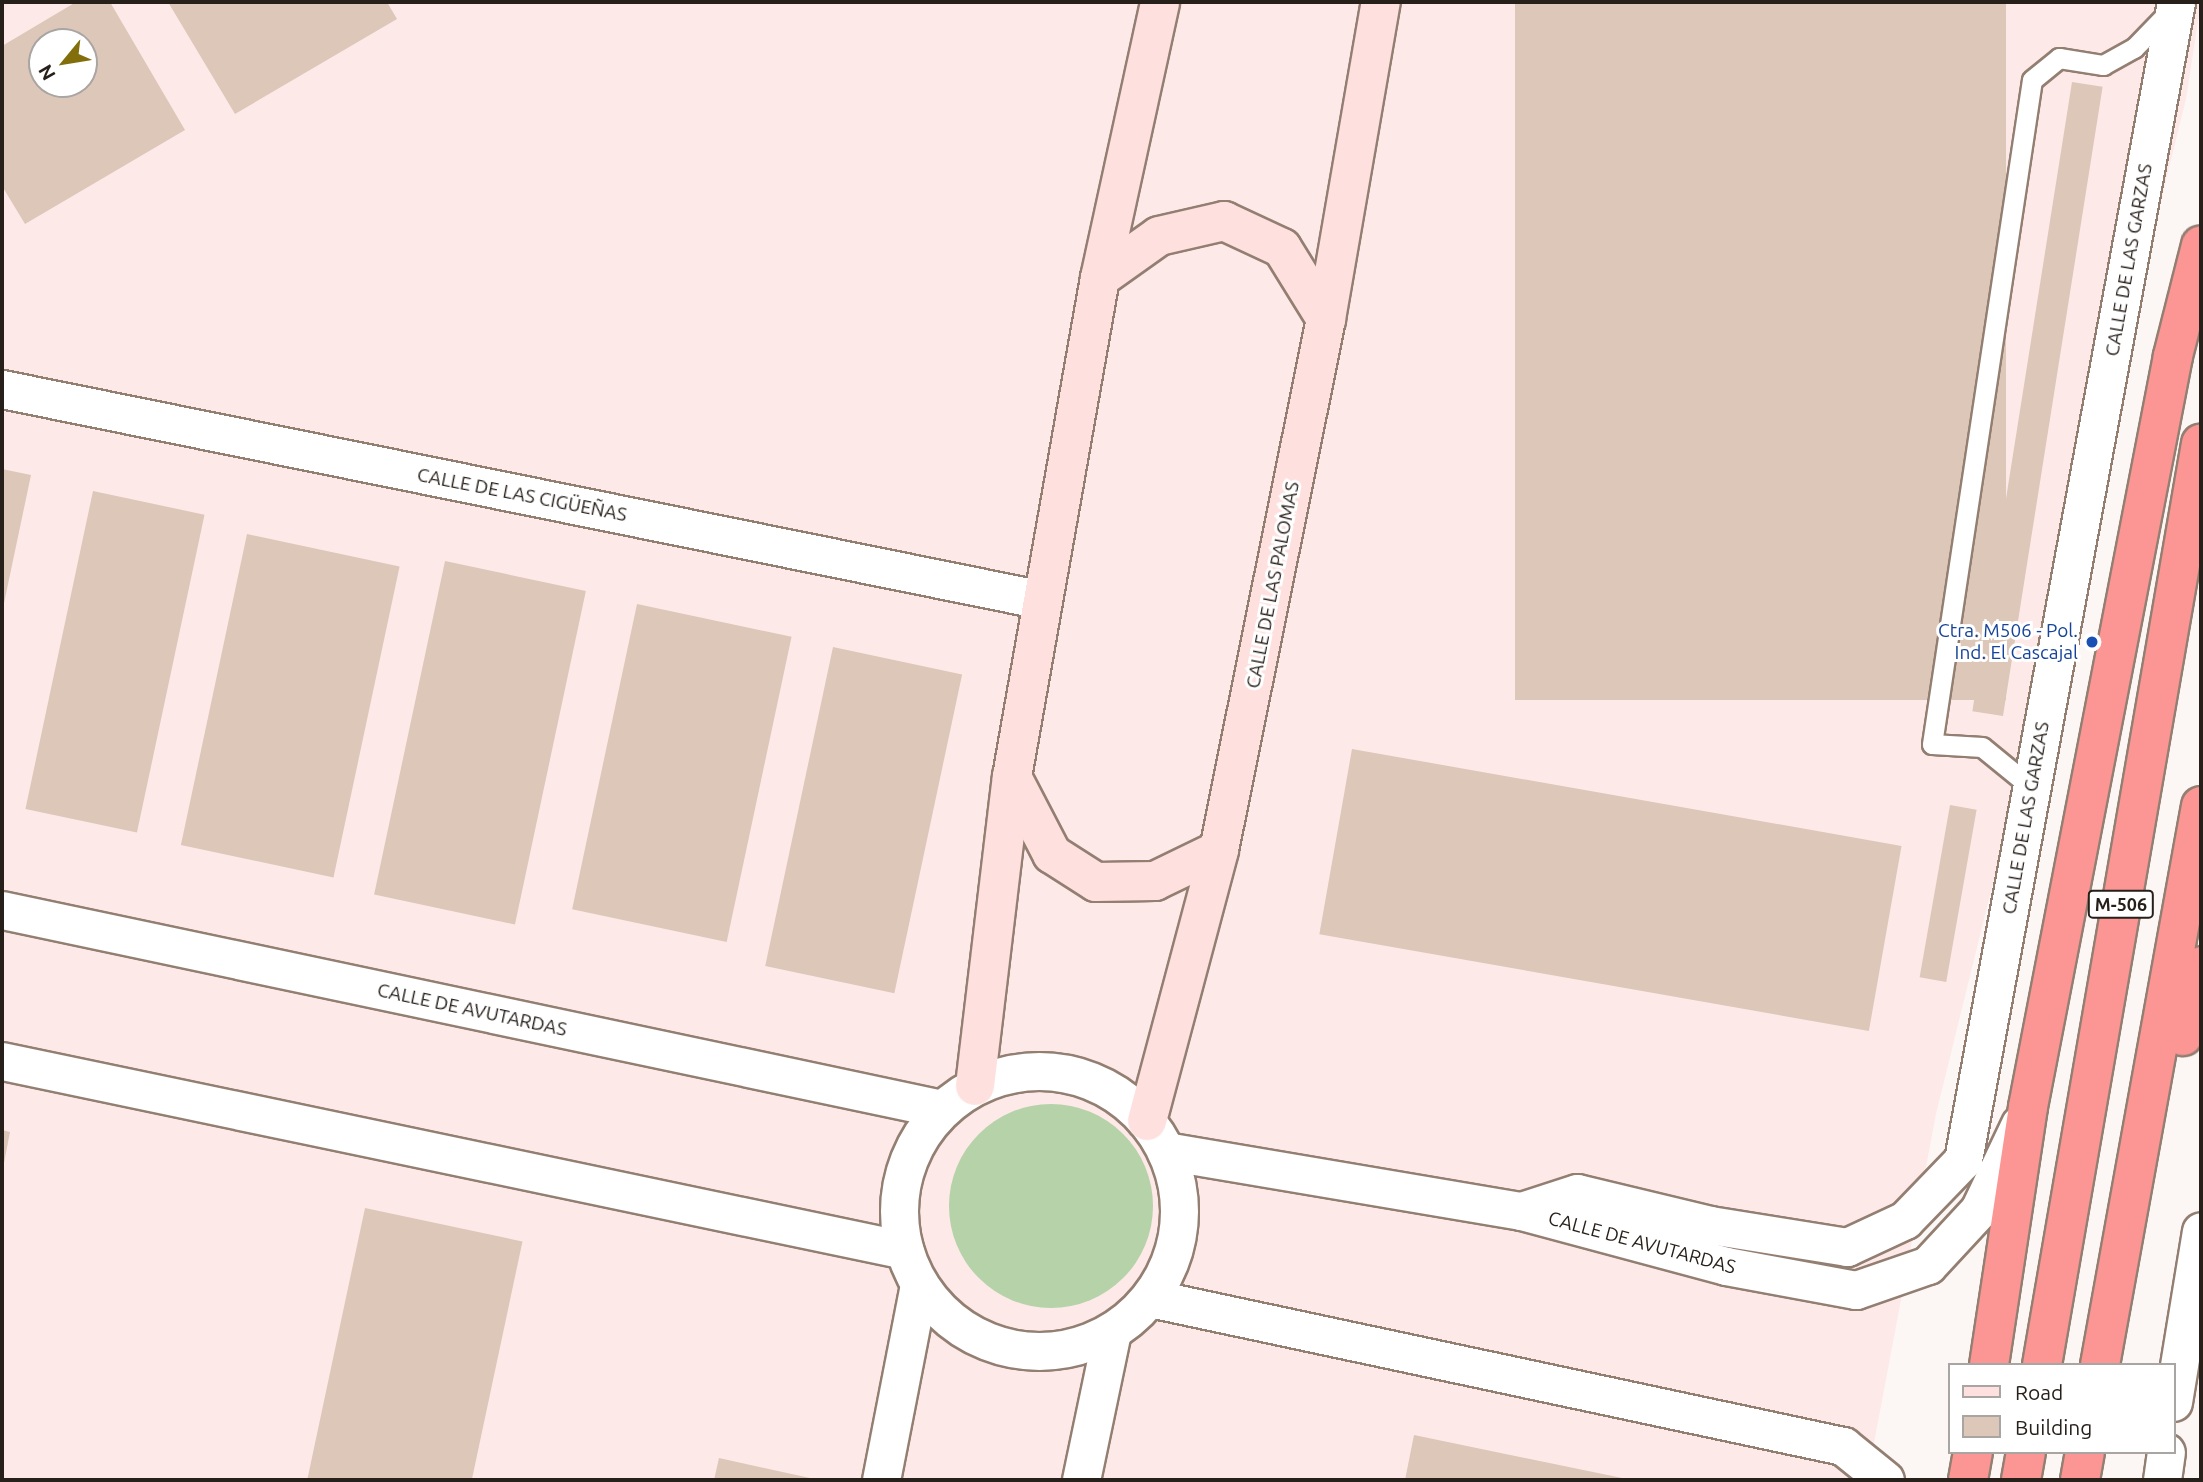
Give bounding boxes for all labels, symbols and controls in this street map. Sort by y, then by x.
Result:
north arrow [28,28,98,98]
text: N [33,61,60,84]
street label: CALLE DE LAS GARZAS [2101,162,2157,358]
street label: CALLE DE LAS CIGÜEÑAS [415,463,629,527]
street label: CALLE DE LAS PALOMAS [1242,480,1304,690]
place label: Ctra. M506 - Pol. Ind. El Cascajal [1938,620,2078,664]
marker: Ctra. M506 - Pol. Ind. El Cascajal [2084,634,2100,650]
street label: CALLE DE LAS GARZAS [1998,720,2054,916]
road number: M-506 [2088,890,2154,918]
street label: CALLE DE AVUTARDAS [375,979,569,1041]
street label: CALLE DE AVUTARDAS [1546,1207,1738,1279]
legend [1948,1363,2175,1454]
text: Road [2015,1380,2063,1404]
text: Building [2015,1415,2092,1439]

